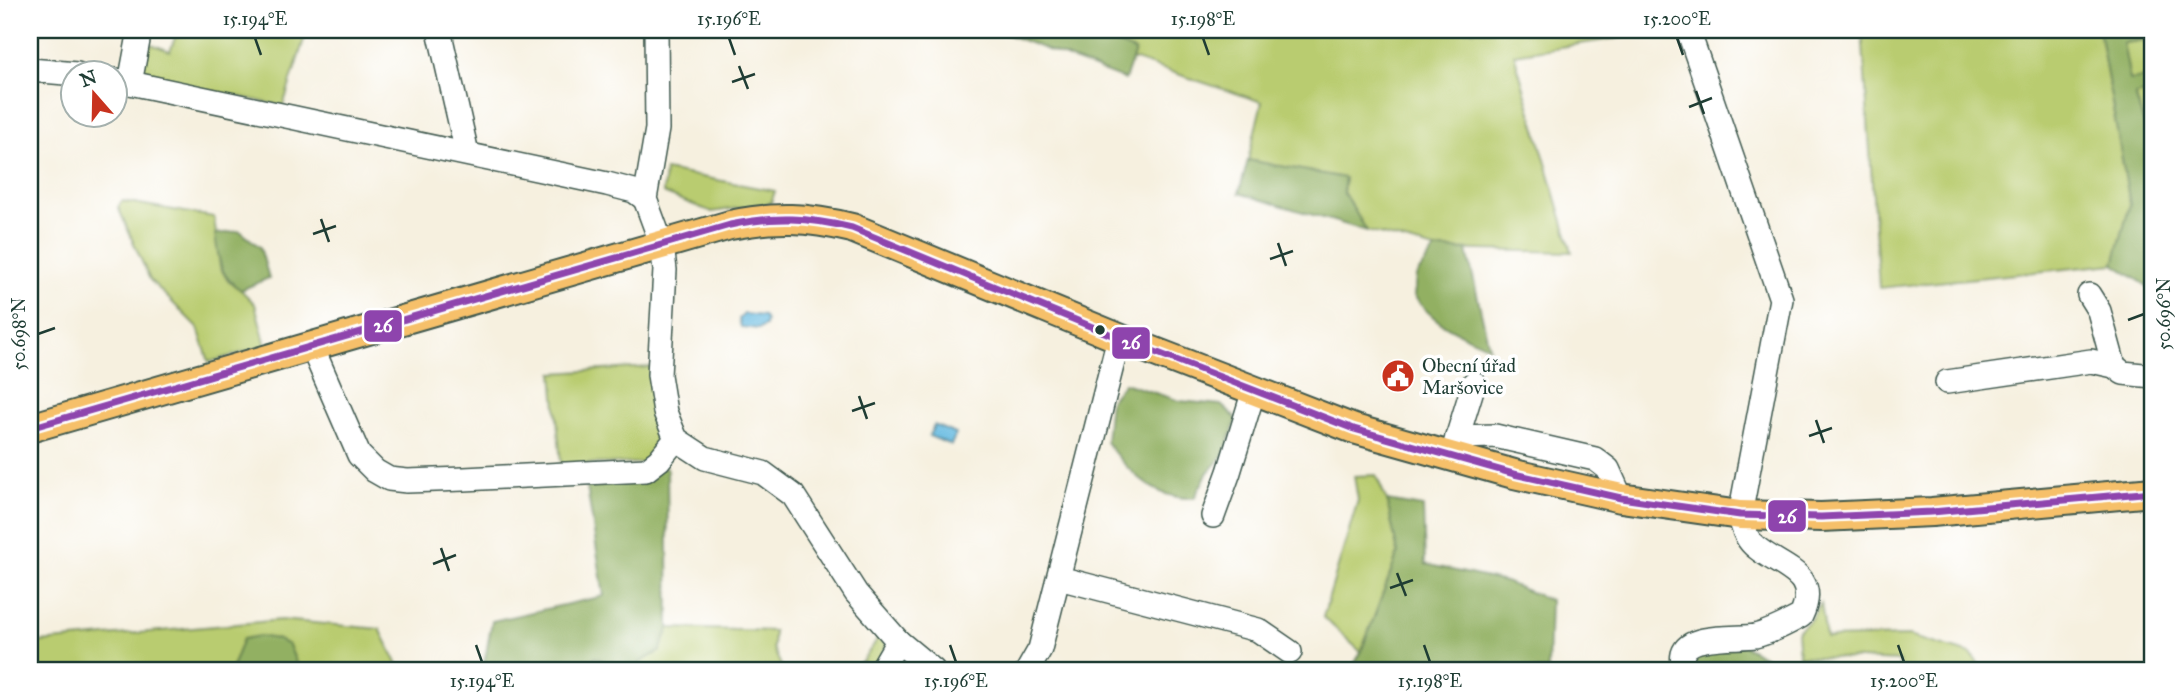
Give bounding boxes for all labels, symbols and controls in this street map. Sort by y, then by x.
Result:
text: 15.194°E [223,8,287,30]
text: 15.196°E [697,8,761,30]
text: 15.198°E [1171,8,1235,30]
text: 15.200°E [1643,8,1711,30]
north arrow [60,60,130,130]
text: N [77,65,100,92]
text: 50.696°N [2153,278,2175,350]
text: 50.698°N [8,298,30,370]
line badge: 26 [363,309,403,343]
text: 26 [373,314,394,337]
unlabelled marker [1093,323,1107,337]
line badge: 26 [1111,326,1151,360]
text: 26 [1121,331,1142,354]
place label: Obecní úřad Maršovice [1422,354,1516,399]
public building icon: Obecní úřad Maršovice [1379,357,1417,395]
line badge: 26 [1767,499,1807,533]
text: 26 [1777,505,1798,528]
text: 15.194°E [450,670,514,692]
text: 15.196°E [924,670,988,692]
text: 15.198°E [1398,670,1462,692]
text: 15.200°E [1870,670,1938,692]

